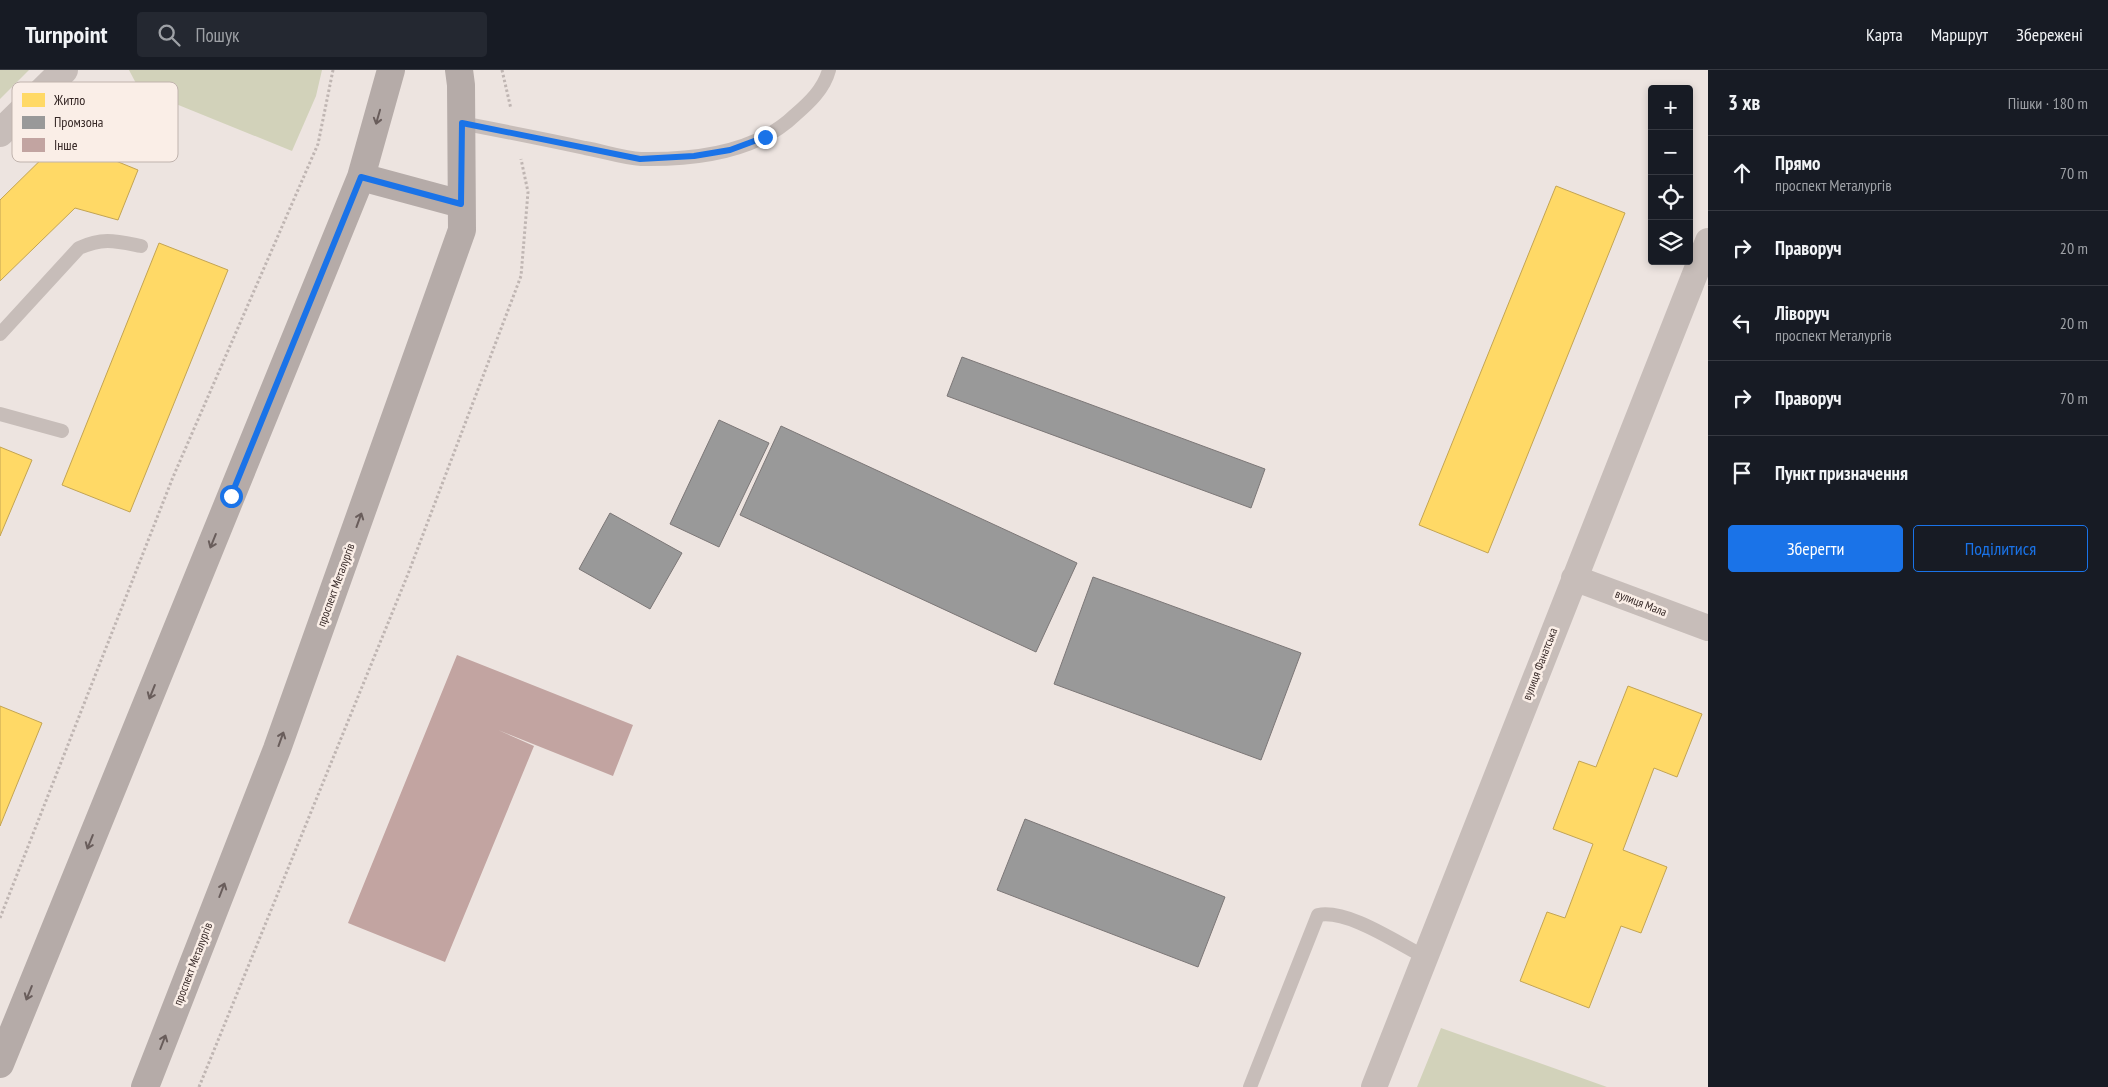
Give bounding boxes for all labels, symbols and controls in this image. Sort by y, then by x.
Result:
search box [137,12,487,57]
text: Turnpoint [25,19,107,50]
icon: search [155,21,183,49]
text: Пошук [195,23,239,47]
text: Карта [1866,23,1903,46]
text: Маршрут [1931,23,1988,46]
text: Збережені [2016,23,2083,46]
legend [12,82,178,162]
map controls [1648,85,1693,265]
button: + [1648,85,1693,130]
text: 3 хв [1728,89,1760,116]
text: Житло [53,91,85,109]
text: Пішки · 180 m [2008,93,2088,113]
one-way arrow [372,109,382,125]
text: Промзона [54,113,103,131]
route end [754,126,777,149]
button: − [1648,130,1693,175]
text: Інше [54,136,78,154]
text: Прямо [1775,151,1820,175]
icon: ahead [1728,159,1756,187]
text: 70 m [2060,163,2088,183]
button: locate [1648,175,1693,220]
text: проспект Металургів [1775,175,1892,195]
button: layers [1648,220,1693,265]
icon: right [1728,234,1756,262]
text: Праворуч [1775,236,1842,260]
text: 20 m [2060,238,2088,258]
text: Ліворуч [1775,301,1829,325]
icon: left [1728,309,1756,337]
text: 20 m [2060,313,2088,333]
text: проспект Металургів [1775,325,1892,345]
icon: right [1728,384,1756,412]
text: Праворуч [1775,386,1842,410]
text: 70 m [2060,388,2088,408]
icon: arrive [1728,459,1756,487]
text: Пункт призначення [1775,461,1908,485]
route start [220,485,243,508]
one-way arrow [355,512,364,528]
button: Зберегти [1728,525,1903,572]
button: Поділитися [1913,525,2088,572]
one-way arrow [207,533,217,548]
street label: проспект Металургів [314,541,358,629]
street label: вулиця Мала [1613,586,1669,619]
street label: вулиця Фанатська [1519,625,1560,702]
one-way arrow [146,684,156,699]
one-way arrow [277,731,286,747]
one-way arrow [85,835,94,850]
one-way arrow [218,883,227,898]
street label: проспект Металургів [170,920,215,1007]
one-way arrow [24,985,33,1000]
one-way arrow [159,1034,168,1050]

